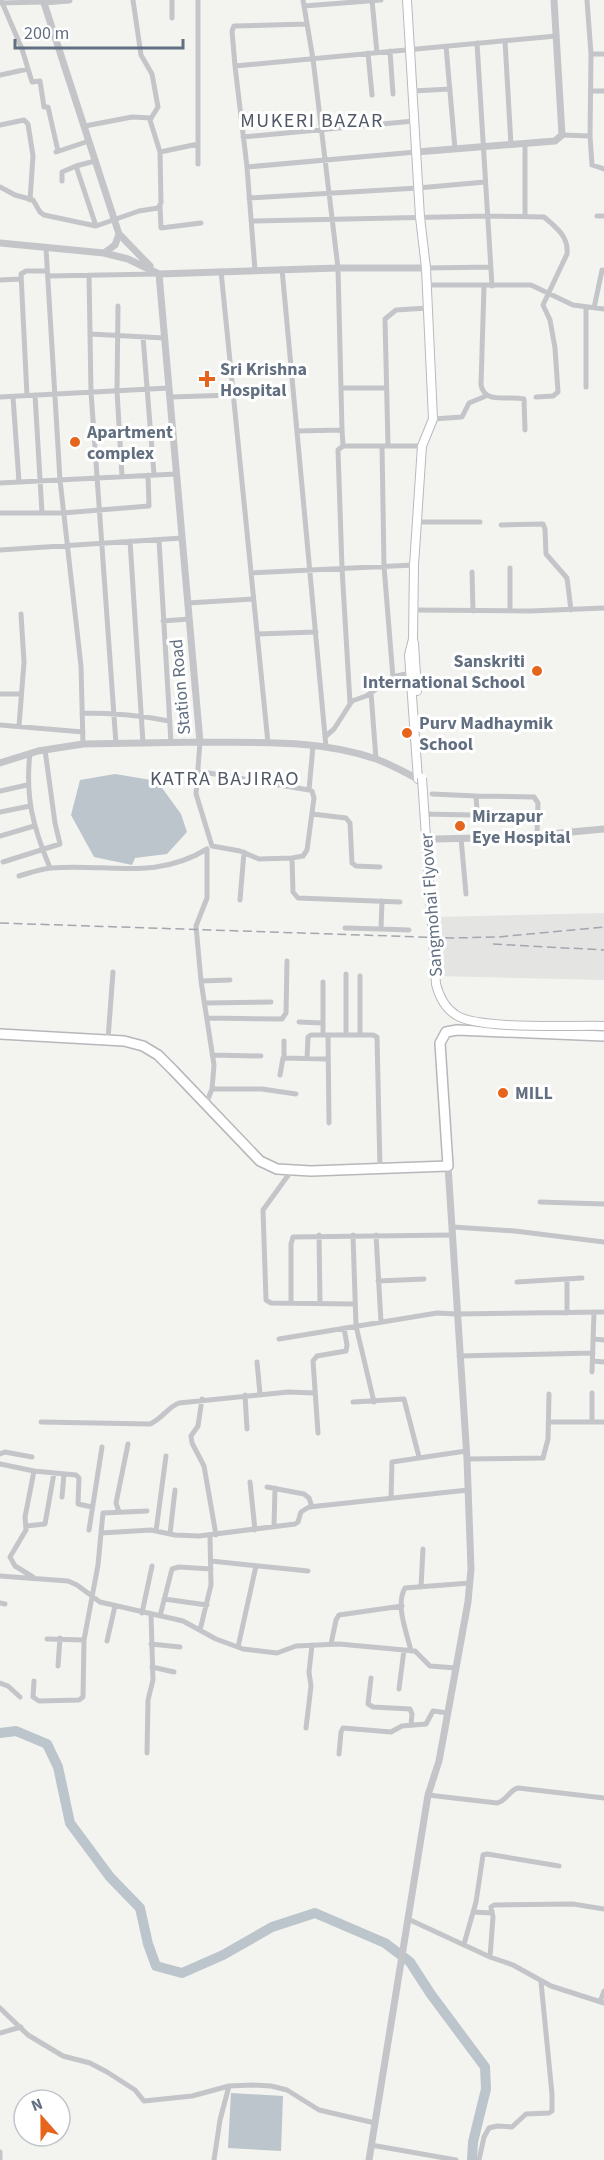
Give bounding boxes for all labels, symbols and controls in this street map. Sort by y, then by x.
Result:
scale bar [15,12,183,50]
text: 200 m [24,21,69,46]
district label: MUKERI BAZAR [240,107,384,135]
place label: Sri Krishna Hospital [220,357,307,403]
marker: Sri Krishna Hospital [198,370,216,388]
place label: Apartment complex [86,420,173,466]
marker: Apartment complex [68,435,82,449]
street label: Station Road [164,638,197,736]
place label: Sanskriti International School [363,649,525,695]
marker: Sanskriti International School [530,664,544,678]
place label: Purv Madhaymik School [419,711,553,757]
marker: Purv Madhaymik School [400,726,414,740]
district label: KATRA BAJIRAO [150,765,300,793]
place label: Mirzapur Eye Hospital [472,804,570,850]
marker: Mirzapur Eye Hospital [453,819,467,833]
street label: Sangmohai Flyover [414,831,449,978]
place label: MILL [515,1081,553,1106]
marker: MILL [496,1086,510,1100]
north arrow [12,2088,72,2148]
text: N [28,2093,46,2117]

